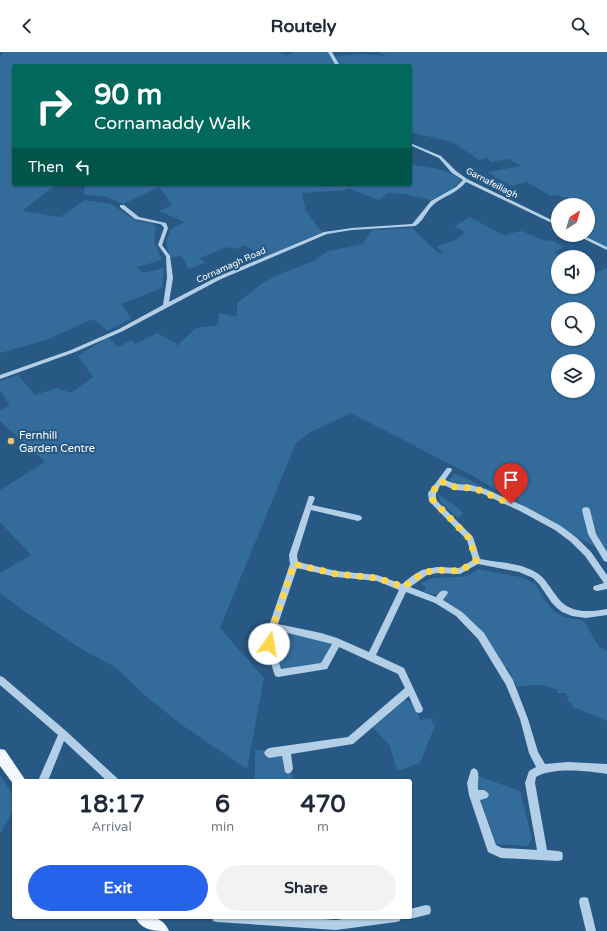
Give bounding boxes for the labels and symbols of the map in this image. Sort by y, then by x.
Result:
street label: Garnafeiliagh [464,166,520,201]
north arrow [551,198,595,242]
street label: Cornamagh Road [195,245,268,286]
place label: Fernhill Garden Centre [19,429,95,455]
marker: Fernhill Garden Centre [6,436,16,446]
pin [494,463,528,504]
position arrow [248,623,290,665]

